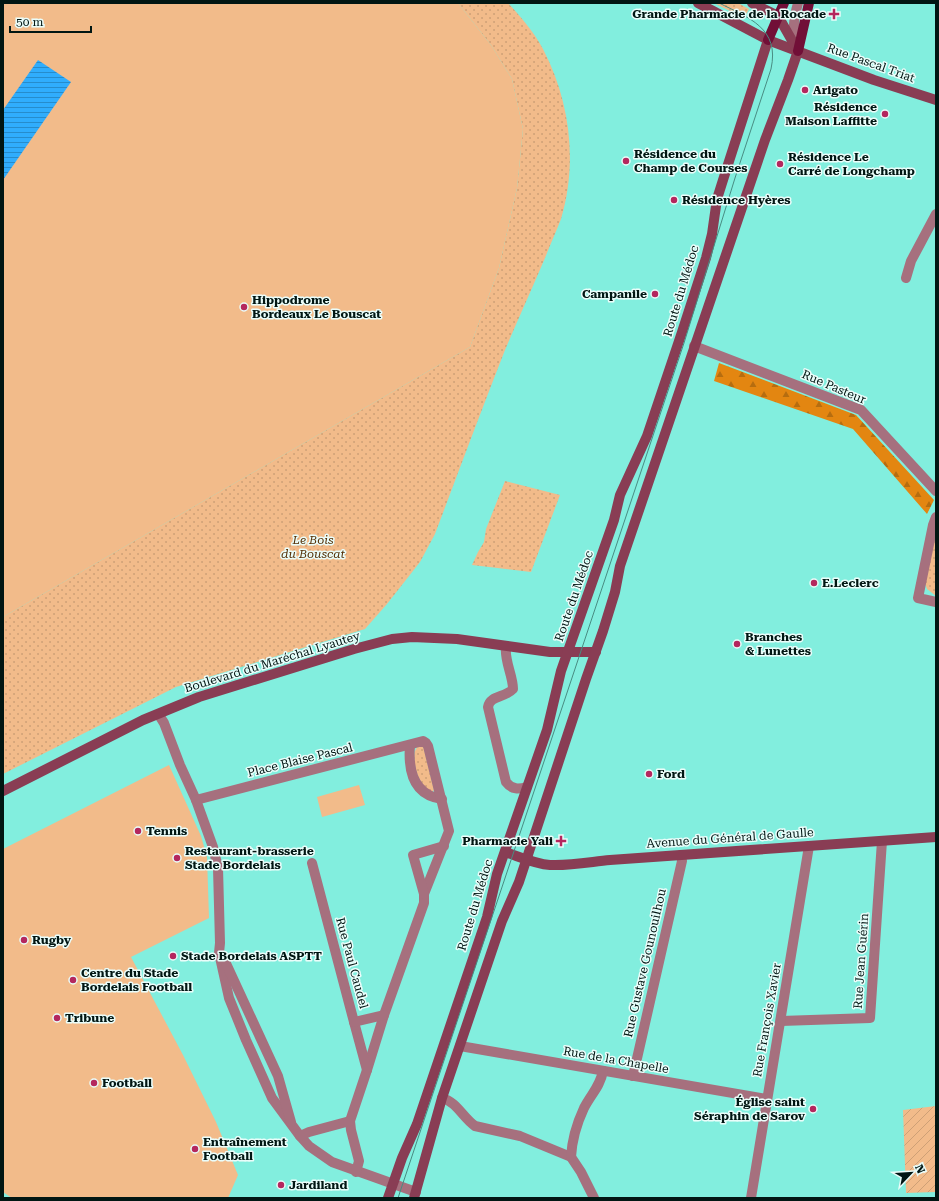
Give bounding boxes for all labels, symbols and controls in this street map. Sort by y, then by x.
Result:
place label: Grande Pharmacie de la Rocade [632,7,826,21]
scale bar [10,8,91,34]
marker: Grande Pharmacie de la Rocade [829,9,839,19]
text: 50 m [16,15,43,29]
street label: Rue Pascal Triat [825,41,917,86]
place label: Arigato [813,83,858,97]
marker: Arigato [800,85,810,95]
place label: Résidence Maison Laffitte [785,100,877,128]
marker: Résidence Maison Laffitte [880,109,890,119]
place label: Résidence du Champ de Courses [634,147,747,175]
place label: Résidence Le Carré de Longchamp [788,150,915,178]
marker: Résidence du Champ de Courses [621,156,631,166]
marker: Résidence Le Carré de Longchamp [775,159,785,169]
place label: Résidence Hyères [682,193,790,207]
marker: Résidence Hyères [669,195,679,205]
street label: Route du Médoc [660,243,702,338]
place label: Campanile [582,287,647,301]
marker: Campanile [650,289,660,299]
place label: Hippodrome Bordeaux Le Bouscat [252,293,381,321]
marker: Hippodrome Bordeaux Le Bouscat [239,302,249,312]
street label: Rue Pasteur [800,367,868,407]
park label: Le Bois du Bouscat [281,533,345,561]
street label: Route du Médoc [552,549,596,643]
place label: E.Leclerc [822,576,879,590]
marker: E.Leclerc [809,578,819,588]
street label: Boulevard du Maréchal Lyautey [182,628,362,695]
place label: Branches & Lunettes [745,630,811,658]
marker: Branches & Lunettes [732,639,742,649]
street label: Place Blaise Pascal [246,740,354,780]
place label: Ford [657,767,685,781]
marker: Ford [644,769,654,779]
place label: Tennis [146,824,187,838]
street label: Avenue du Général de Gaulle [646,825,814,851]
marker: Tennis [133,826,143,836]
place label: Pharmacie Yali [462,834,553,848]
marker: Pharmacie Yali [556,836,566,846]
place label: Restaurant-brasserie Stade Bordelais [185,844,314,872]
marker: Restaurant-brasserie Stade Bordelais [172,853,182,863]
street label: Route du Médoc [454,857,496,952]
street label: Rue Gustave Gounouilhou [621,887,669,1039]
street label: Rue Jean Guérin [851,912,871,1009]
street label: Rue Paul Caudel [333,916,371,1010]
place label: Rugby [32,933,72,947]
marker: Rugby [19,935,29,945]
place label: Stade Bordelais ASPTT [181,949,322,963]
marker: Stade Bordelais ASPTT [168,951,178,961]
street label: Rue François Xavier [750,962,784,1078]
place label: Centre du Stade Bordelais Football [81,966,192,994]
marker: Centre du Stade Bordelais Football [68,975,78,985]
place label: Tribune [65,1011,114,1025]
marker: Tribune [52,1013,62,1023]
street label: Rue de la Chapelle [562,1044,670,1076]
place label: Football [102,1076,152,1090]
marker: Football [89,1078,99,1088]
place label: Église saint Séraphin de Sarov [694,1095,806,1123]
marker: Église saint Séraphin de Sarov [808,1104,818,1114]
place label: Entraînement Football [203,1135,287,1163]
marker: Entraînement Football [190,1144,200,1154]
north arrow [891,1153,931,1193]
text: N [912,1162,928,1176]
place label: Jardiland [289,1178,347,1192]
marker: Jardiland [276,1180,286,1190]

